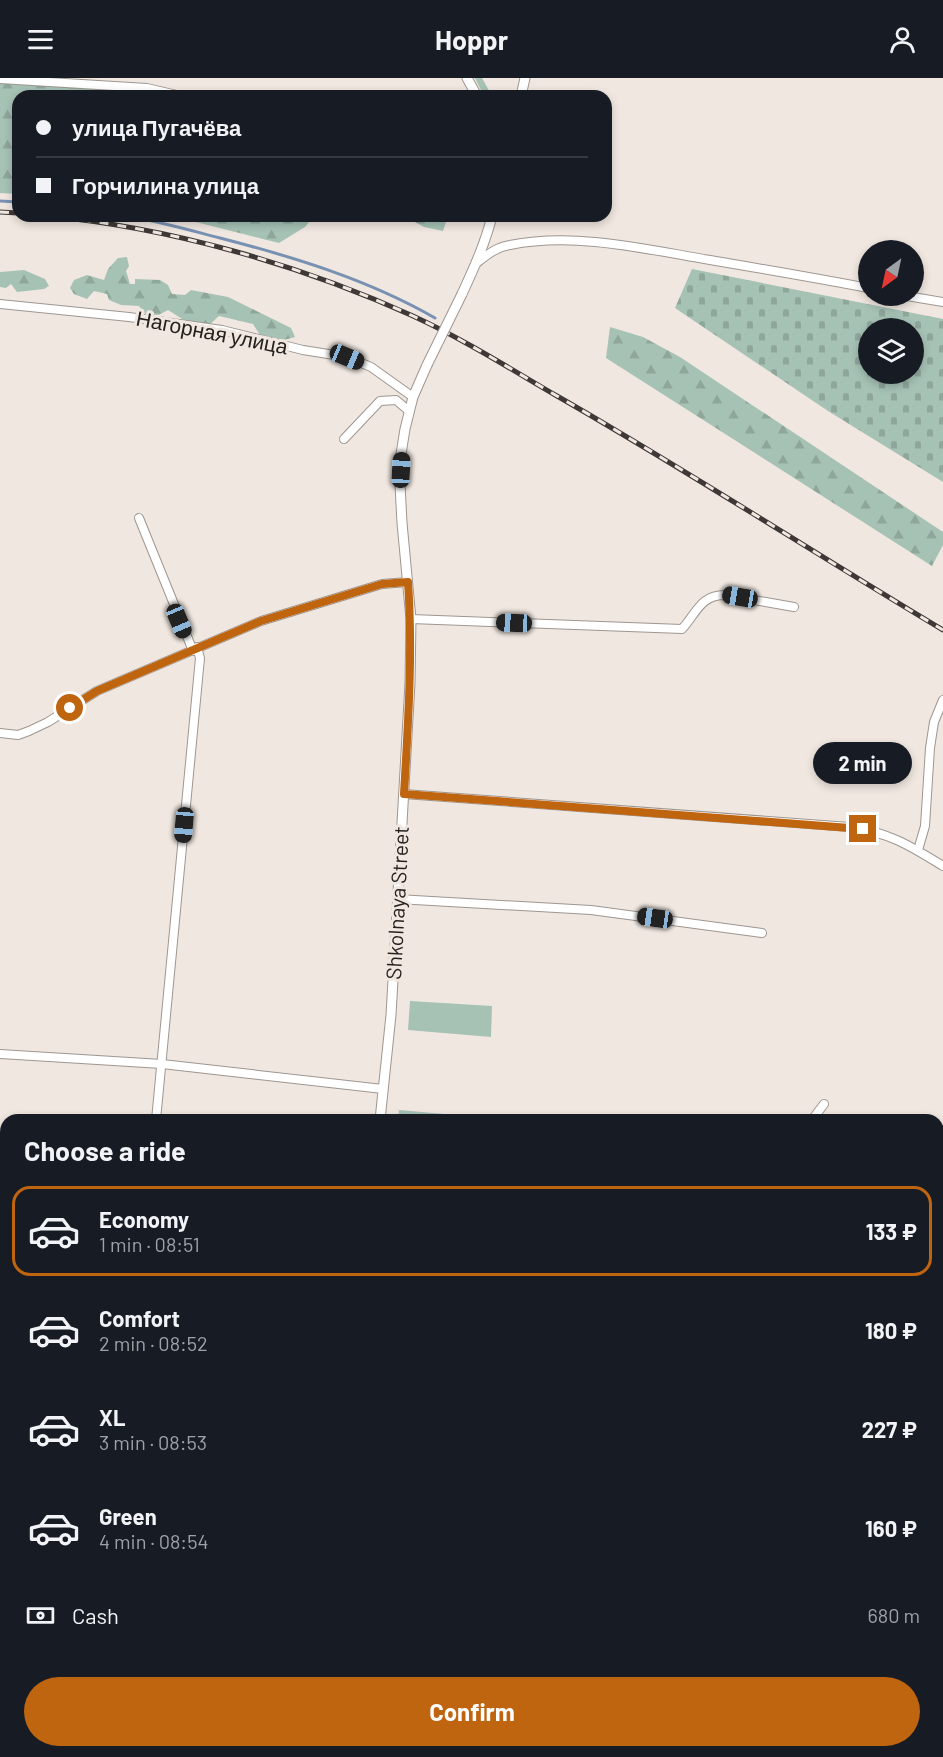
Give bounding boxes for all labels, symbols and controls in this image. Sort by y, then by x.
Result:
icon: menu [24,23,57,56]
text: Hoppr [435,23,508,55]
icon: person [886,23,919,56]
text: улица Пугачёва [72,114,241,140]
text: Горчилина улица [72,172,259,198]
north arrow [858,240,924,306]
map controls [858,240,924,384]
street label: Нагорная улица [134,305,291,359]
button: layers [858,318,924,384]
car [327,342,367,372]
car [391,452,411,488]
car [721,585,759,609]
car [164,601,194,641]
car [496,613,532,633]
route start [56,694,83,721]
callout: 2 min [814,742,912,784]
text: 2 min [839,751,886,775]
car [173,806,195,844]
route end [849,815,876,842]
street label: Shkolnaya Street [380,826,413,980]
car [636,907,674,929]
text: Choose a ride [24,1134,186,1166]
icon: car [27,1204,81,1258]
text: Economy [99,1206,189,1232]
text: 133 ₽ [866,1218,917,1244]
text: 1 min · 08:51 [99,1232,200,1256]
icon: car [27,1303,81,1357]
text: Comfort [99,1305,180,1331]
text: 180 ₽ [865,1317,917,1343]
text: 2 min · 08:52 [99,1331,208,1355]
icon: car [27,1402,81,1456]
text: XL [99,1404,125,1430]
text: 227 ₽ [862,1416,917,1442]
text: 3 min · 08:53 [99,1430,207,1454]
icon: car [27,1501,81,1555]
text: Green [99,1503,157,1529]
text: 160 ₽ [865,1515,917,1541]
text: 4 min · 08:54 [99,1529,208,1553]
icon: cash [24,1599,57,1632]
text: Cash [72,1602,119,1628]
text: 680 m [867,1603,920,1627]
button: Confirm [24,1677,920,1746]

